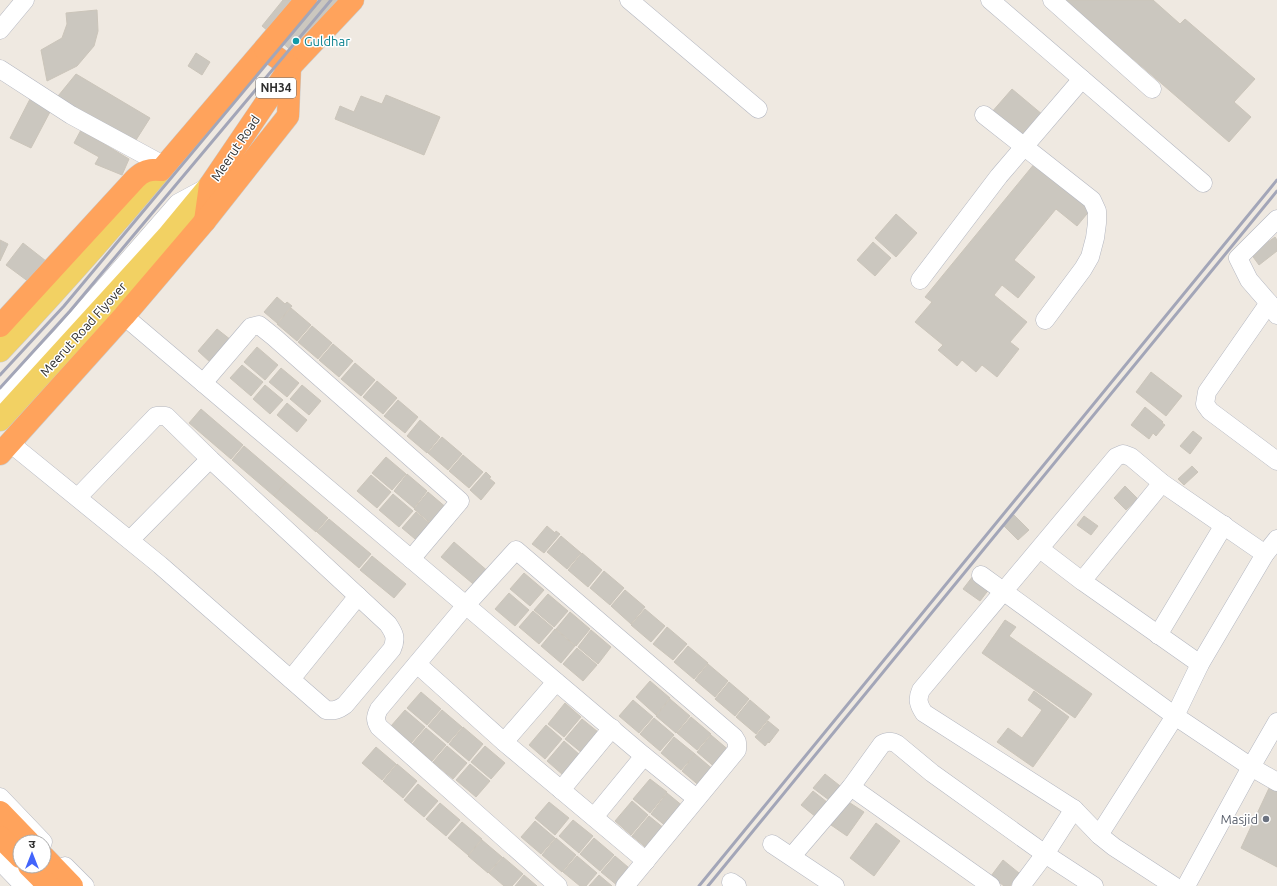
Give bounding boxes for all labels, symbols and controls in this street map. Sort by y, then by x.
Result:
place label: Guldhar [304,34,350,48]
marker: Guldhar [291,36,301,46]
road number: NH34 [256,78,296,98]
street label: Meerut Road [208,113,262,183]
street label: Meerut Road Flyover [37,279,129,379]
place label: Masjid [1220,812,1258,826]
marker: Masjid [1261,814,1271,824]
north arrow [12,834,52,874]
text: उ [29,838,36,850]

